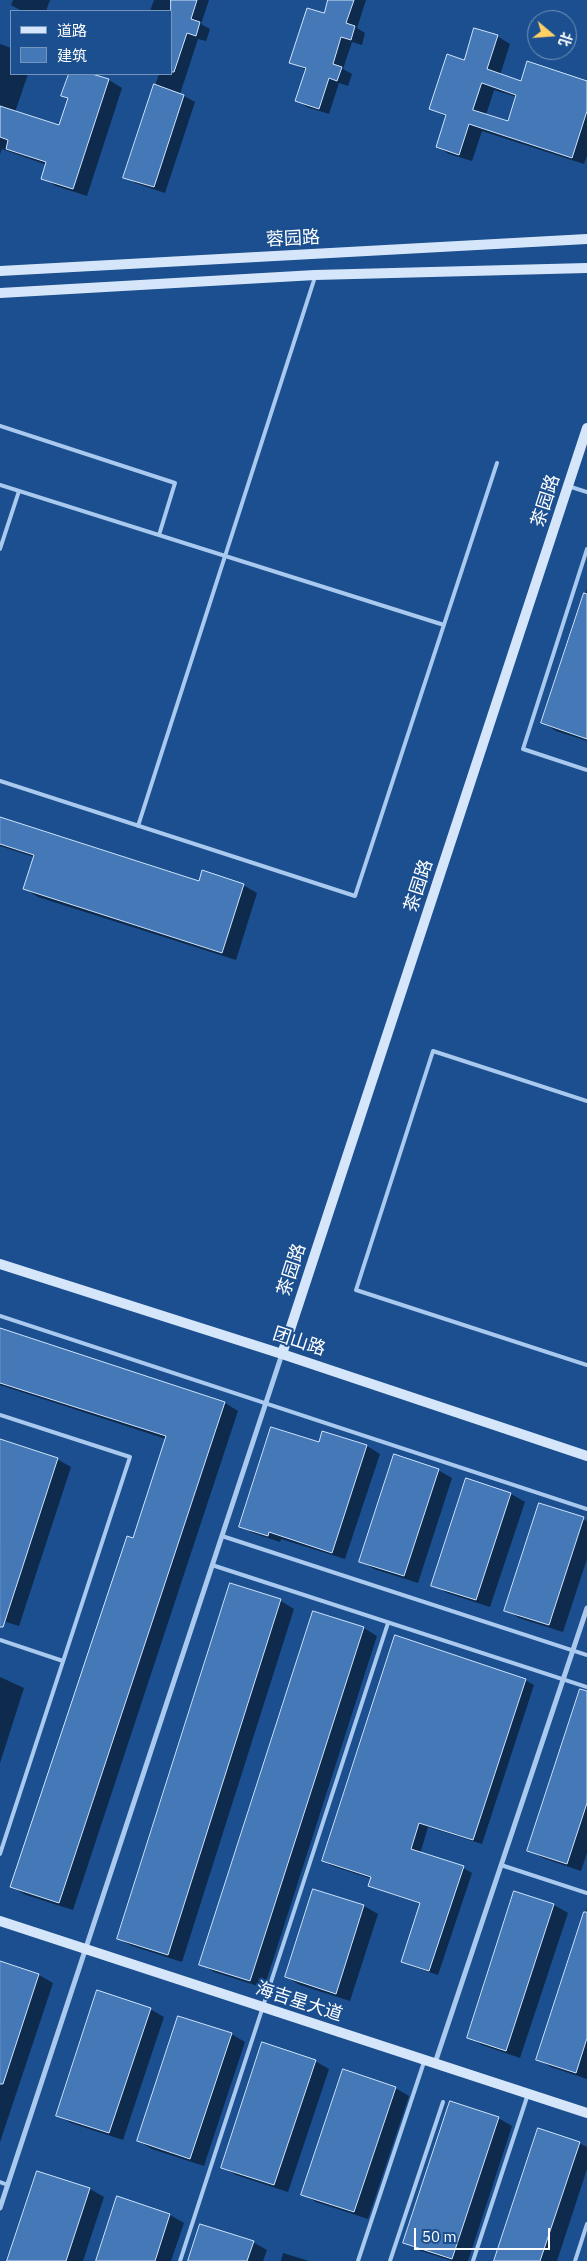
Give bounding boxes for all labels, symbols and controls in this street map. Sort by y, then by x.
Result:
legend [10,10,172,75]
north arrow [527,10,577,60]
text: 道路 [57,21,87,40]
text: 北 [555,30,576,49]
text: 建筑 [57,46,87,65]
street label: 蓉园路 [265,227,321,251]
street label: 茶园路 [527,472,565,530]
street label: 茶园路 [400,857,438,915]
street label: 茶园路 [273,1241,311,1299]
street label: 团山路 [270,1323,328,1361]
street label: 海吉星大道 [253,1978,345,2026]
scale bar [417,2218,553,2250]
text: 50 m [422,2227,457,2246]

